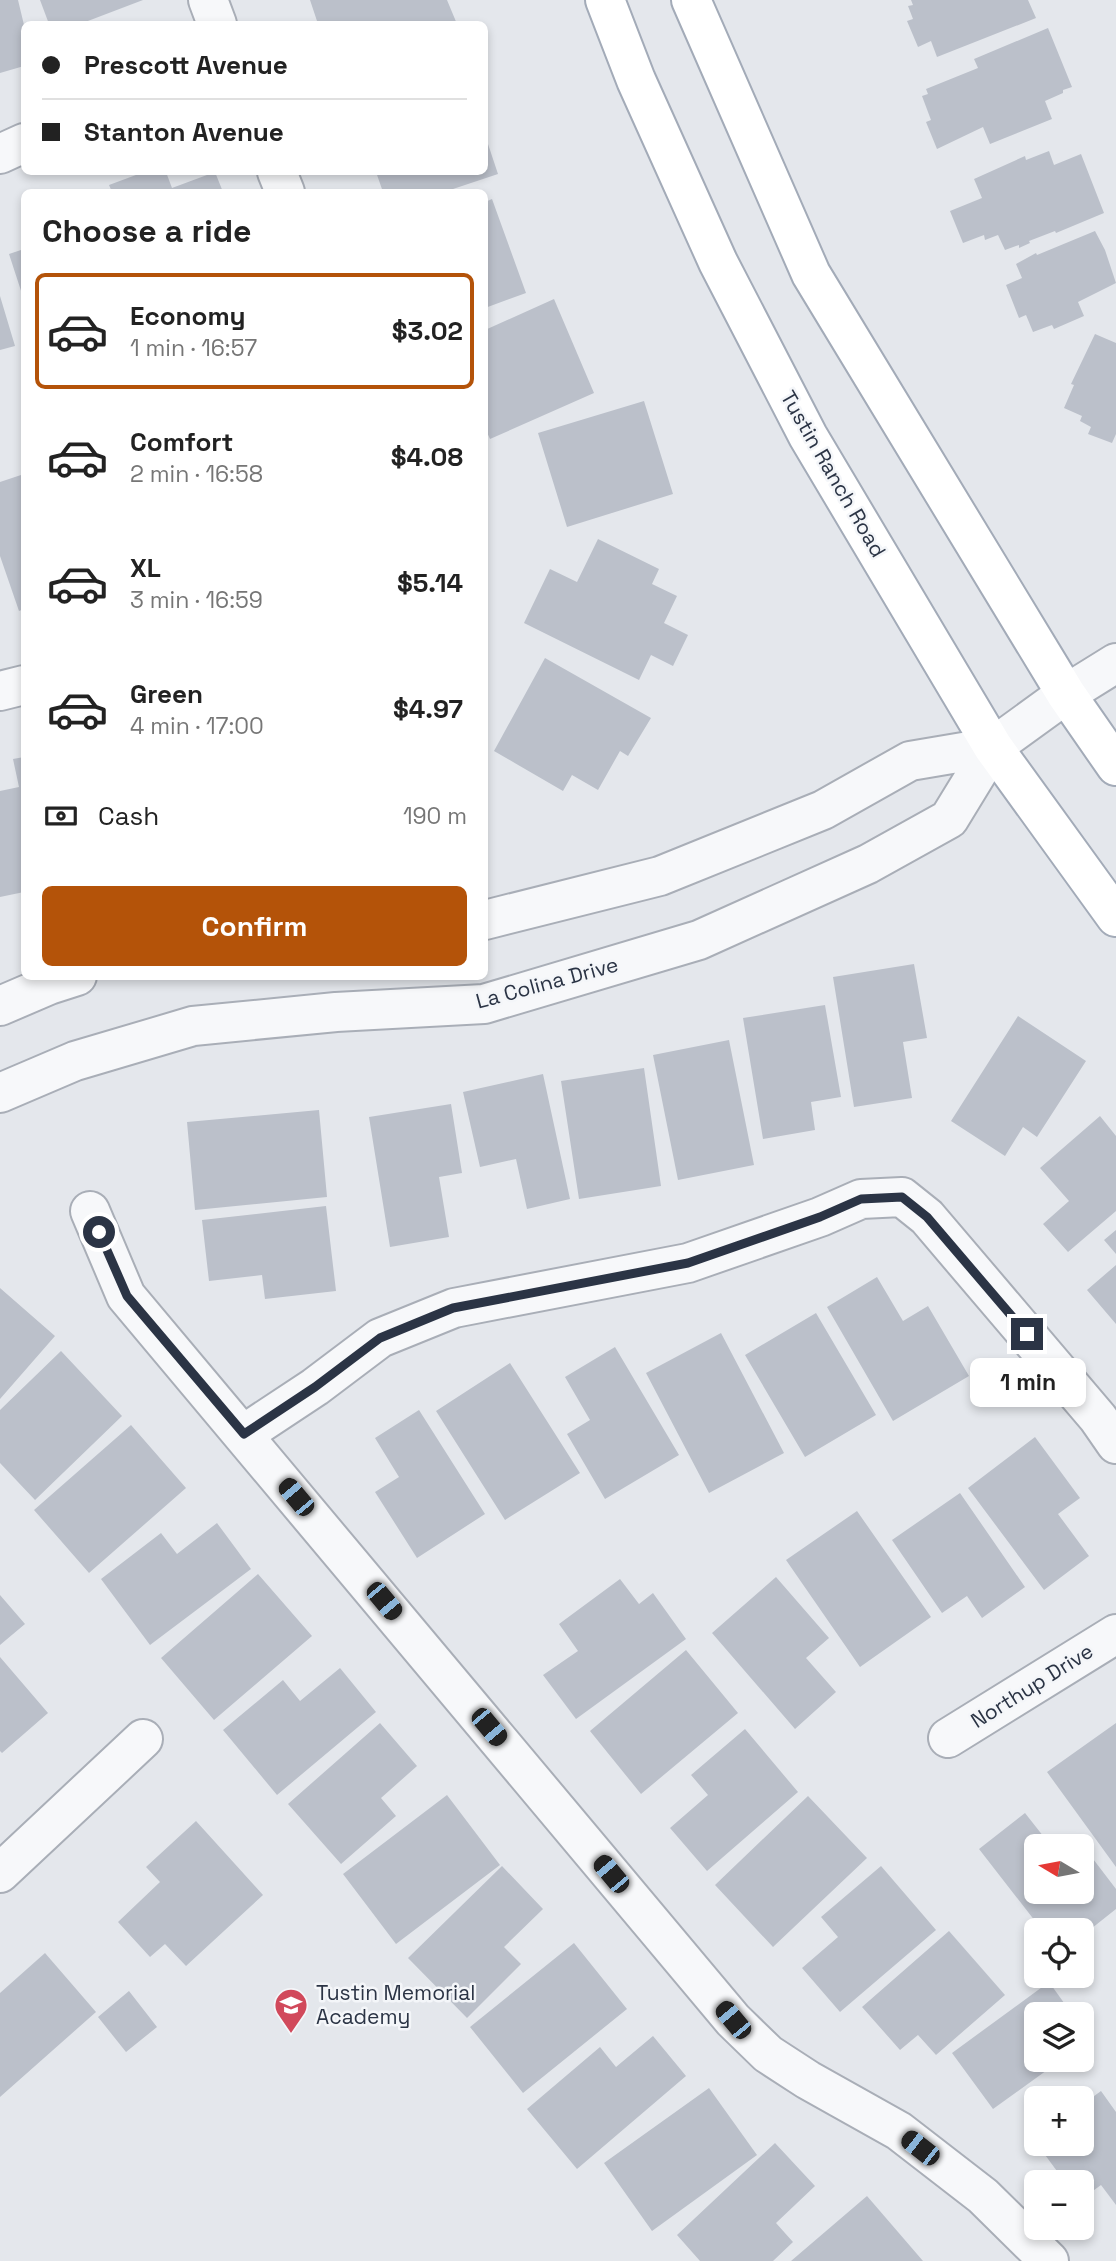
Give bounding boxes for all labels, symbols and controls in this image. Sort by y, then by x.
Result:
text: Prescott Avenue [84,48,288,82]
text: Stanton Avenue [84,115,284,149]
text: Choose a ride [42,211,252,251]
text: Economy [130,299,246,333]
icon: car [46,300,109,363]
text: $3.02 [392,314,463,348]
text: 1 min · 16:57 [130,333,257,363]
street label: Tustin Ranch Road [775,386,892,562]
text: Comfort [130,425,233,459]
icon: car [46,426,109,489]
text: $4.08 [391,440,463,474]
text: 2 min · 16:58 [130,459,263,489]
text: XL [130,551,161,585]
icon: car [46,552,109,615]
text: $5.14 [397,566,463,600]
text: 3 min · 16:59 [130,585,263,615]
text: Green [130,677,203,711]
icon: car [46,678,109,741]
text: $4.97 [393,692,463,726]
text: 4 min · 17:00 [130,711,264,741]
icon: cash [42,797,80,835]
text: Cash [98,799,159,833]
text: 190 m [403,801,467,831]
button: Confirm [42,886,467,966]
street label: La Colina Drive [473,951,621,1014]
route start [83,1216,115,1248]
route end [1011,1318,1043,1350]
callout: 1 min [969,1358,1085,1408]
text: 1 min [1000,1367,1056,1397]
car [275,1474,318,1520]
car [363,1578,406,1624]
street label: Northup Drive [966,1637,1098,1734]
car [468,1704,511,1750]
north arrow [1024,1834,1094,1904]
map controls [1024,1834,1094,2240]
car [590,1851,633,1897]
button: locate [1024,1918,1094,1988]
place label: Tustin Memorial Academy [316,1979,475,2030]
school or university icon: Tustin Memorial Academy [272,1986,310,2035]
car [712,1997,755,2043]
button: layers [1024,2002,1094,2072]
button: + [1024,2086,1094,2156]
car [897,2127,944,2169]
button: − [1024,2170,1094,2240]

